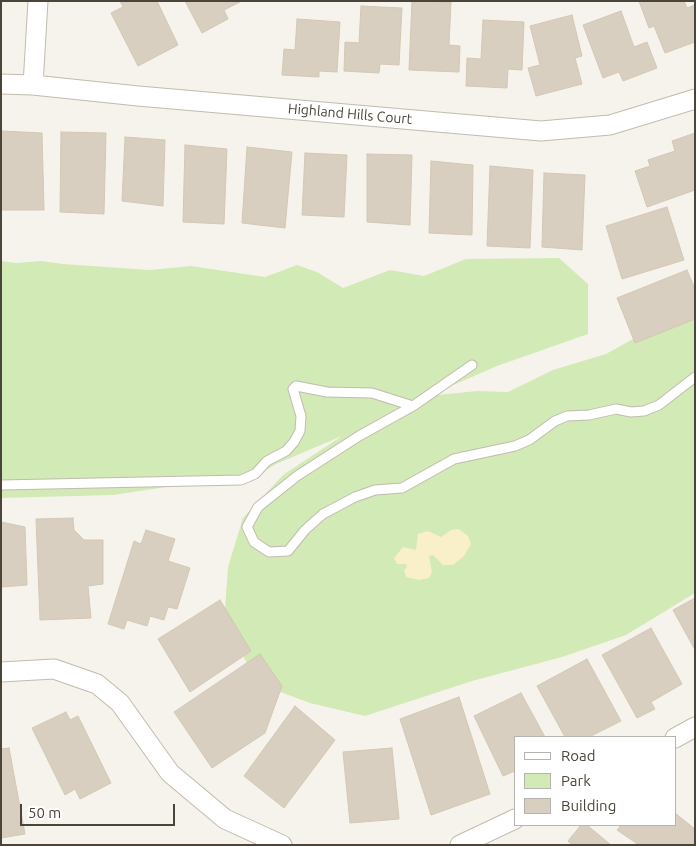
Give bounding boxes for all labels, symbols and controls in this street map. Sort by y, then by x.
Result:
street label: Highland Hills Court [287,100,413,128]
legend [514,736,676,826]
text: Road [561,747,596,764]
text: Park [561,772,591,789]
scale bar [22,794,178,826]
text: Building [561,797,616,814]
text: 50 m [28,804,61,821]

